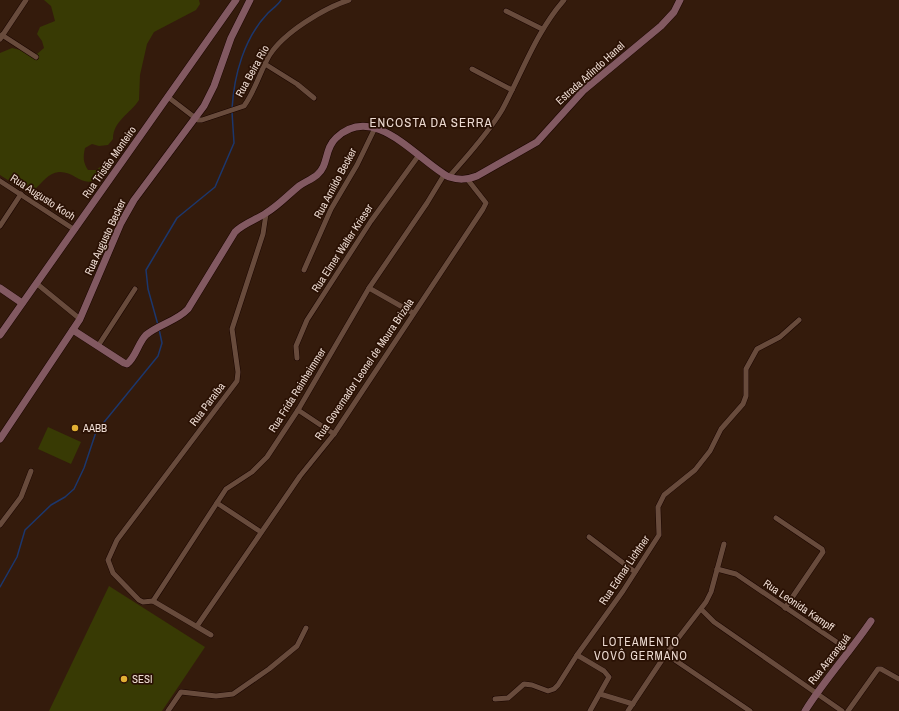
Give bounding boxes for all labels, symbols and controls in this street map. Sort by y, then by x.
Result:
street label: Estrada Arlindo Hanel [553,38,627,108]
street label: Rua Beira Rio [232,43,272,99]
district label: ENCOSTA DA SERRA [369,114,493,131]
street label: Rua Tristão Monteiro [79,123,139,201]
street label: Rua Arnildo Becker [311,145,359,221]
street label: Rua Augusto Koch [8,171,78,223]
street label: Rua Augusto Becker [81,197,129,277]
street label: Rua Elmer Walter Krieser [308,201,376,295]
street label: Rua Governador Leonel de Moura Brizola [311,296,417,442]
street label: Rua Frida Reinheimmer [265,345,329,435]
street label: Rua Paraíba [186,380,228,428]
place label: AABB [82,421,107,435]
marker: AABB [70,423,80,433]
street label: Rua Edmar Lichtner [596,533,652,607]
street label: Rua Leonida Kampff [761,576,837,634]
street label: Rua Araranguá [805,631,853,687]
district label: LOTEAMENTO VOVÔ GERMANO [594,634,688,664]
place label: SESI [132,672,153,686]
marker: SESI [119,674,129,684]

